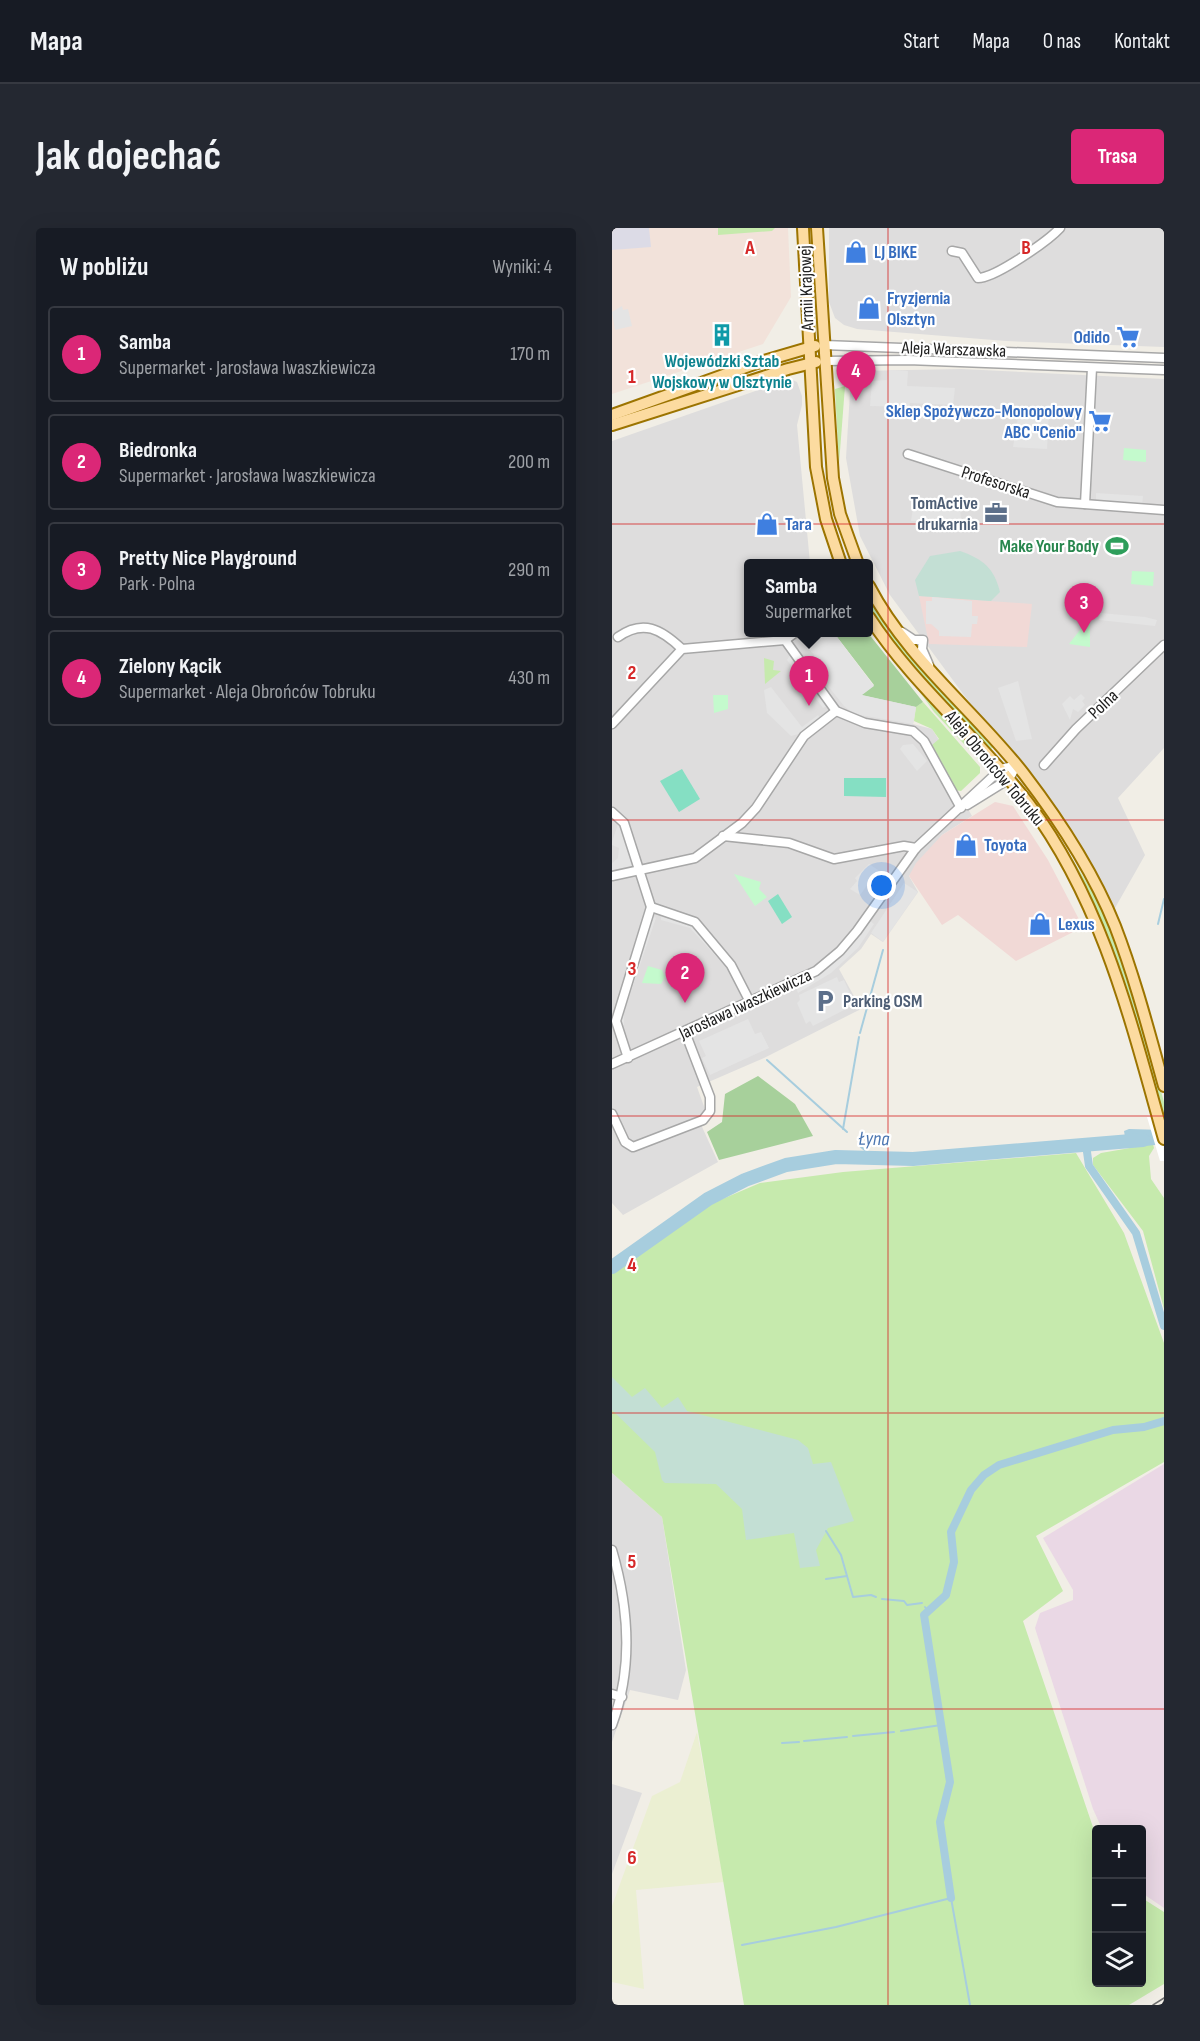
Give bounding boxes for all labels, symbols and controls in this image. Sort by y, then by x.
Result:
text: Mapa [30,25,83,58]
text: Start [903,29,940,54]
text: Mapa [973,29,1010,54]
text: O nas [1043,29,1081,54]
text: Kontakt [1114,29,1170,54]
button: Trasa [1071,129,1164,184]
text: Jak dojechać [36,131,221,182]
text: A [744,236,755,260]
text: B [1021,236,1031,260]
shop icon: LJ BIKE [843,239,869,265]
place label: LJ BIKE [874,242,917,263]
street label: Armii Krajowej [795,245,819,332]
text: W pobliżu [60,252,148,283]
text: Wyniki: 4 [492,255,552,279]
place label: Fryzjernia Olsztyn [887,288,950,330]
shop icon: Fryzjernia Olsztyn [856,295,882,321]
building icon: Wojewódzki Sztab Wojskowy w Olsztynie [709,322,735,348]
supermarket icon: Odido [1115,324,1141,350]
place label: Odido [1073,327,1110,348]
text: Samba [119,329,171,356]
street label: Aleja Warszawska [900,337,1007,362]
text: 1 [78,342,85,366]
text: 170 m [510,342,550,366]
place label: Wojewódzki Sztab Wojskowy w Olsztynie [652,351,792,393]
pin: 4 [836,352,876,401]
text: Supermarket · Jarosława Iwaszkiewicza [119,356,376,380]
text: 1 [628,365,636,389]
place label: Sklep Spożywczo-Monopolowy ABC "Cenio" [886,401,1083,443]
supermarket icon: Sklep Spożywczo-Monopolowy ABC "Cenio" [1087,408,1113,434]
text: Biedronka [119,437,197,464]
text: 2 [77,450,86,474]
text: 200 m [508,450,550,474]
street label: Profesorska [959,462,1033,503]
text: Supermarket · Jarosława Iwaszkiewicza [119,464,376,488]
place label: TomActive drukarnia [911,493,978,535]
office icon: TomActive drukarnia [983,500,1009,526]
shop icon: Tara [754,511,780,537]
place label: Tara [785,514,812,535]
sports icon: Make Your Body [1104,533,1130,559]
place label: Make Your Body [999,536,1100,557]
text: Pretty Nice Playground [119,545,297,572]
text: 3 [77,558,86,582]
text: 290 m [508,558,550,582]
popup [744,559,873,637]
text: Park · Polna [119,572,195,596]
text: Samba [765,573,817,600]
pin: 3 [1064,584,1104,633]
text: Supermarket [765,600,852,624]
text: Zielony Kącik [119,653,222,680]
pin: 1 [790,656,828,706]
text: 2 [628,661,636,685]
text: 4 [77,666,86,690]
text: 430 m [508,666,550,690]
text: Supermarket · Aleja Obrońców Tobruku [119,680,376,704]
street label: Polna [1084,685,1123,723]
street label: Aleja Obrońców Tobruku [940,706,1049,830]
shop icon: Toyota [953,832,979,858]
place label: Toyota [984,835,1027,856]
your location [867,871,896,900]
shop icon: Lexus [1027,911,1053,937]
place label: Lexus [1058,914,1095,935]
pin: 2 [666,954,704,1003]
text: 3 [628,957,637,981]
street label: Jarosława Iwaszkiewicza [675,965,815,1045]
parking icon: Parking OSM [812,988,838,1014]
place label: Parking OSM [843,991,922,1012]
water label: Łyna [858,1127,890,1151]
text: 4 [627,1253,637,1277]
text: 5 [628,1550,637,1574]
map controls [1092,1825,1146,1987]
button: + [1092,1825,1146,1879]
text: 6 [627,1846,637,1870]
button: − [1092,1879,1146,1933]
button: layers [1092,1933,1146,1987]

